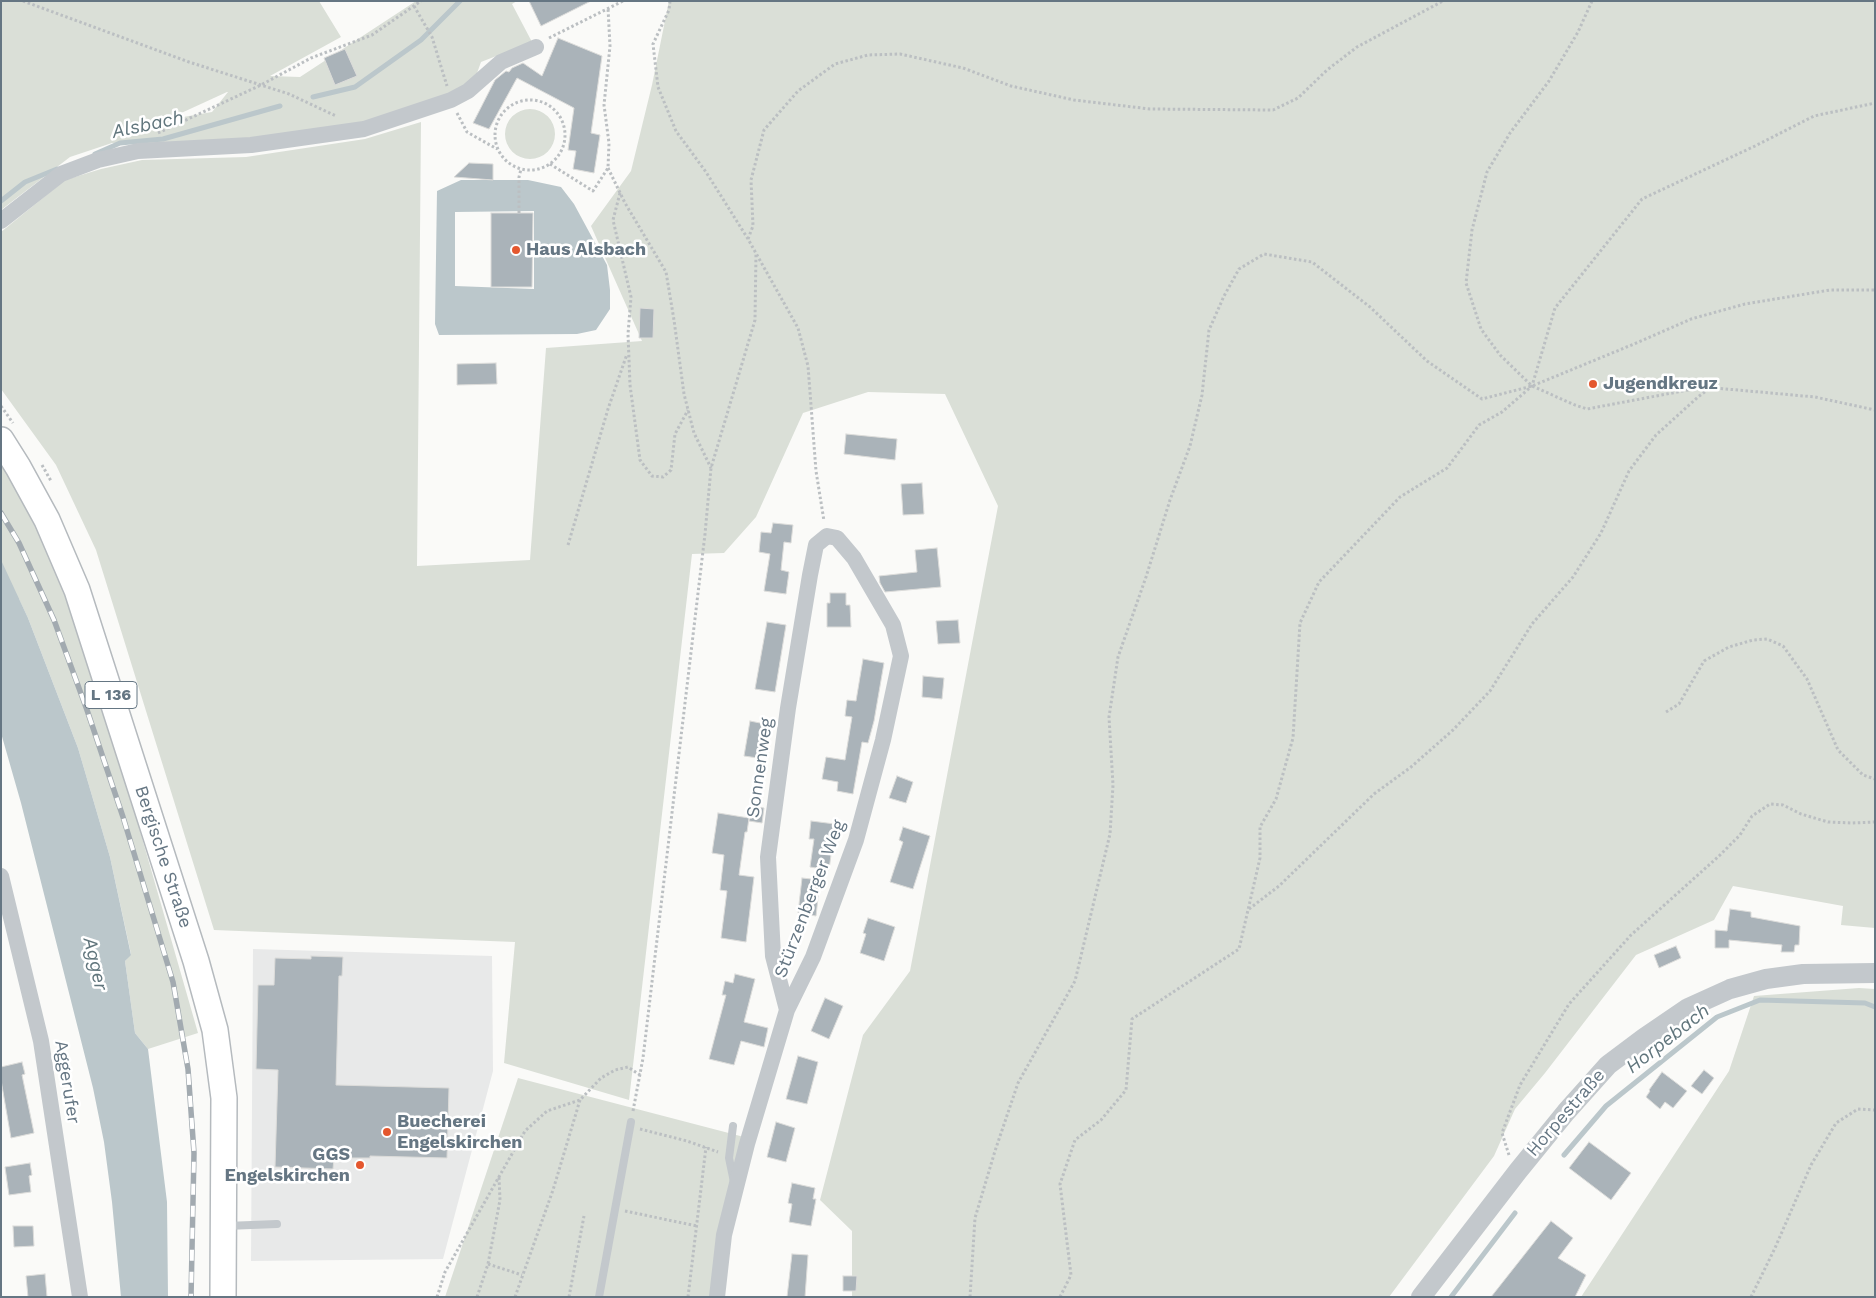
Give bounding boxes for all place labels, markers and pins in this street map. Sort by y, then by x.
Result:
place label: Haus Alsbach [526,239,646,261]
marker: Haus Alsbach [510,244,522,256]
place label: Jugendkreuz [1603,373,1718,395]
marker: Jugendkreuz [1587,378,1599,390]
place label: Buecherei Engelskirchen [397,1111,523,1154]
marker: Buecherei Engelskirchen [381,1126,393,1138]
place label: GGS Engelskirchen [224,1144,350,1186]
marker: GGS Engelskirchen [354,1159,366,1171]

